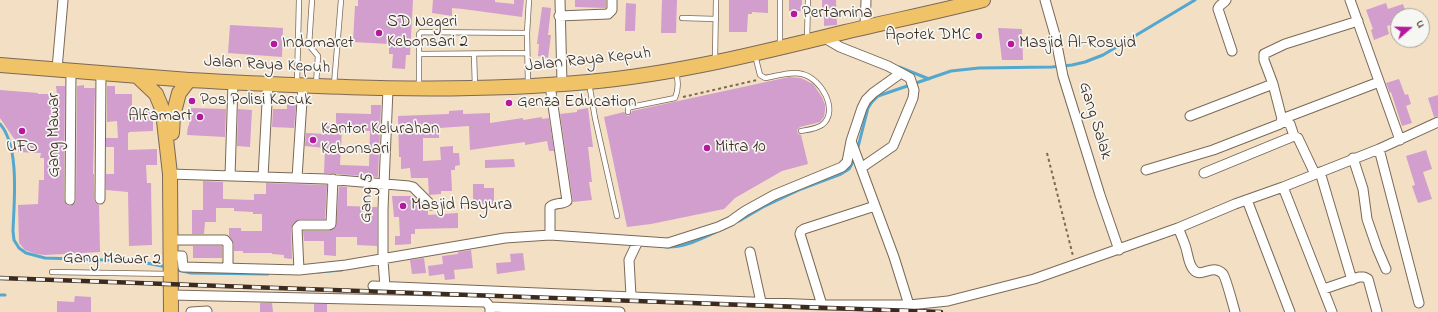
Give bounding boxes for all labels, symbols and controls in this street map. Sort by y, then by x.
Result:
place label: Pertamina [802,4,872,24]
north arrow [1390,8,1430,48]
marker: Pertamina [789,9,799,19]
place label: SD Negeri Kebonsari 2 [387,13,468,53]
text: U [1412,18,1429,30]
place label: Apotek DMC [885,26,971,46]
marker: SD Negeri Kebonsari 2 [374,28,384,38]
marker: Apotek DMC [974,31,984,41]
place label: Indomaret [282,34,354,54]
place label: Masjid Al-Rosyid [1019,34,1136,54]
marker: Indomaret [269,39,279,49]
marker: Masjid Al-Rosyid [1006,39,1016,49]
street label: Jalan Raya Kepuh [524,44,652,78]
street label: Jalan Raya Kepuh [203,53,331,79]
street label: Gang Salak [1073,80,1115,162]
place label: Pos Polisi Kacuk [200,91,312,111]
street label: Gang Mawar [45,92,65,178]
place label: Genza Education [517,93,636,113]
marker: Pos Polisi Kacuk [187,96,197,106]
marker: Genza Education [504,98,514,108]
place label: Alfamart [128,107,192,127]
marker: Alfamart [195,112,205,122]
place label: Kantor Kelurahan Kebonsari [321,120,439,160]
marker: UFO [17,126,27,136]
marker: Kantor Kelurahan Kebonsari [308,135,318,145]
place label: UFO [6,138,38,158]
place label: Mitra 10 [715,138,766,158]
marker: Mitra 10 [702,143,712,153]
street label: Gang 5 [357,173,379,223]
place label: Masjid Asyura [411,196,512,216]
marker: Masjid Asyura [398,201,408,211]
street label: Gang Mawar 2 [63,249,161,271]

